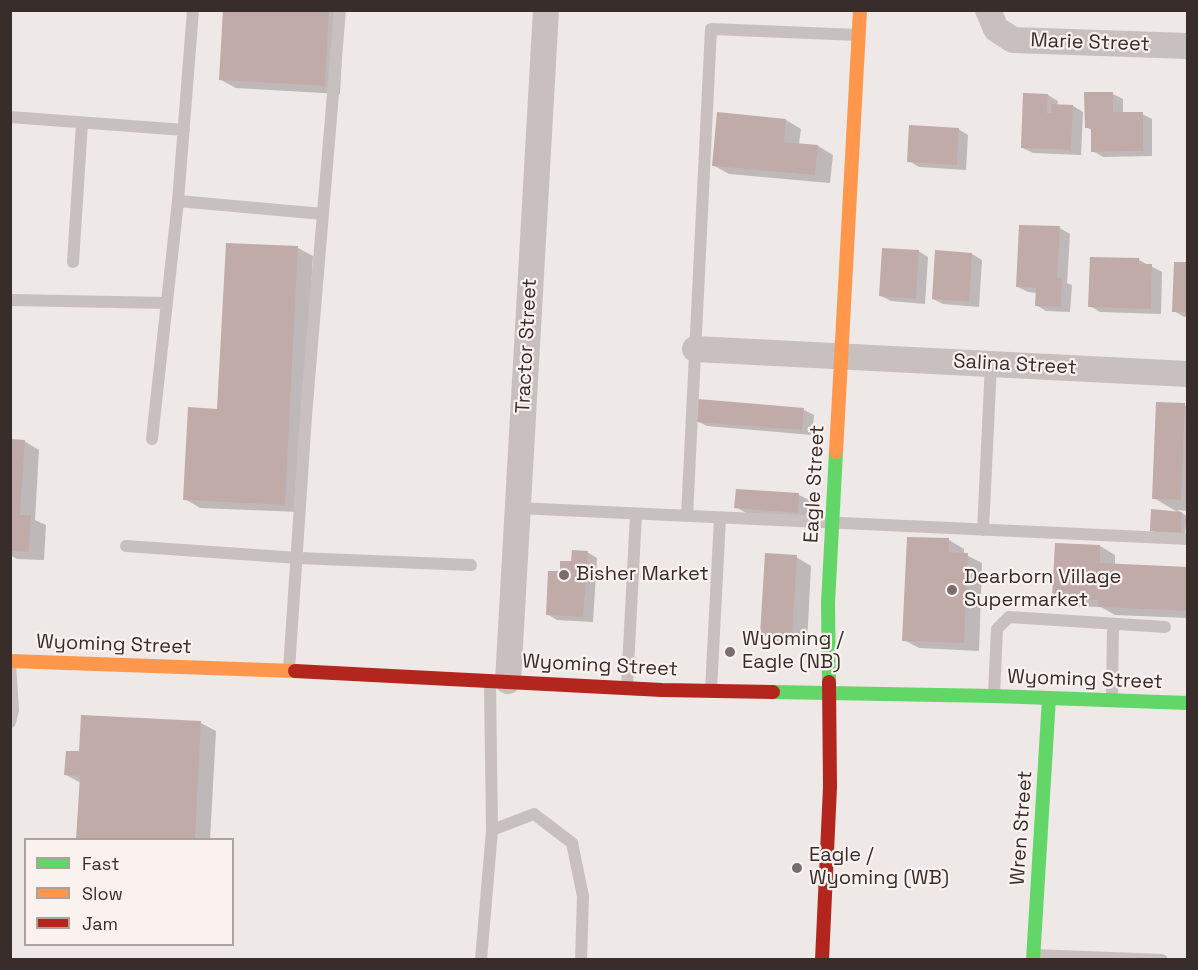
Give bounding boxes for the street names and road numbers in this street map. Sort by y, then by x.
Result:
street label: Marie Street [1030,29,1150,57]
street label: Tractor Street [511,278,543,414]
street label: Salina Street [953,350,1077,380]
street label: Eagle Street [800,424,830,544]
street label: Wyoming Street [36,630,192,660]
street label: Wyoming Street [522,650,678,682]
street label: Wyoming Street [1007,665,1163,695]
street label: Wren Street [1006,770,1038,886]

